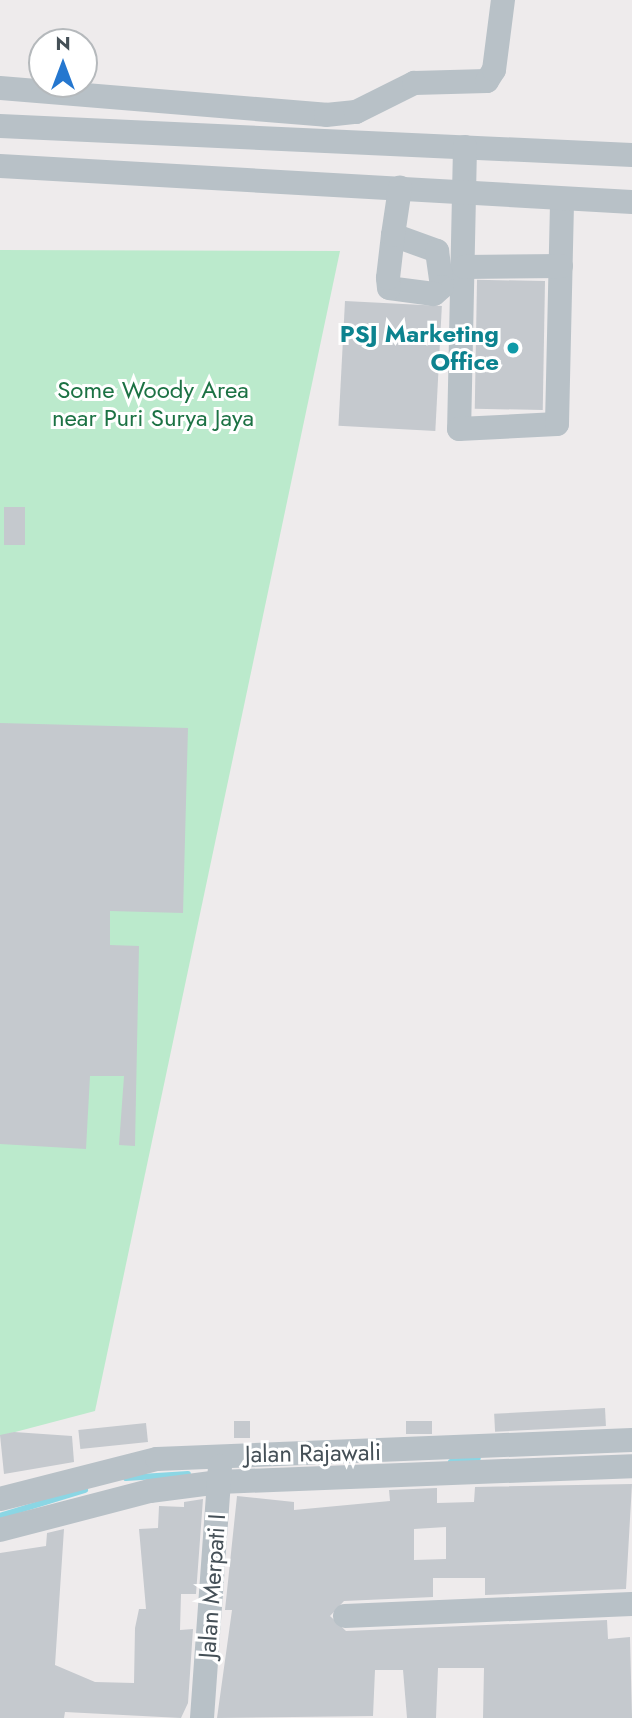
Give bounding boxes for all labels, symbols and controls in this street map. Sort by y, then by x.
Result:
north arrow [28,28,98,98]
text: N [55,30,71,57]
place label: PSJ Marketing Office [340,320,499,376]
marker: PSJ Marketing Office [505,340,521,356]
park label: Some Woody Area near Puri Surya Jaya [52,376,254,432]
street label: Jalan Rajawali [245,1437,381,1469]
street label: Jalan Merpati I [193,1513,231,1659]

